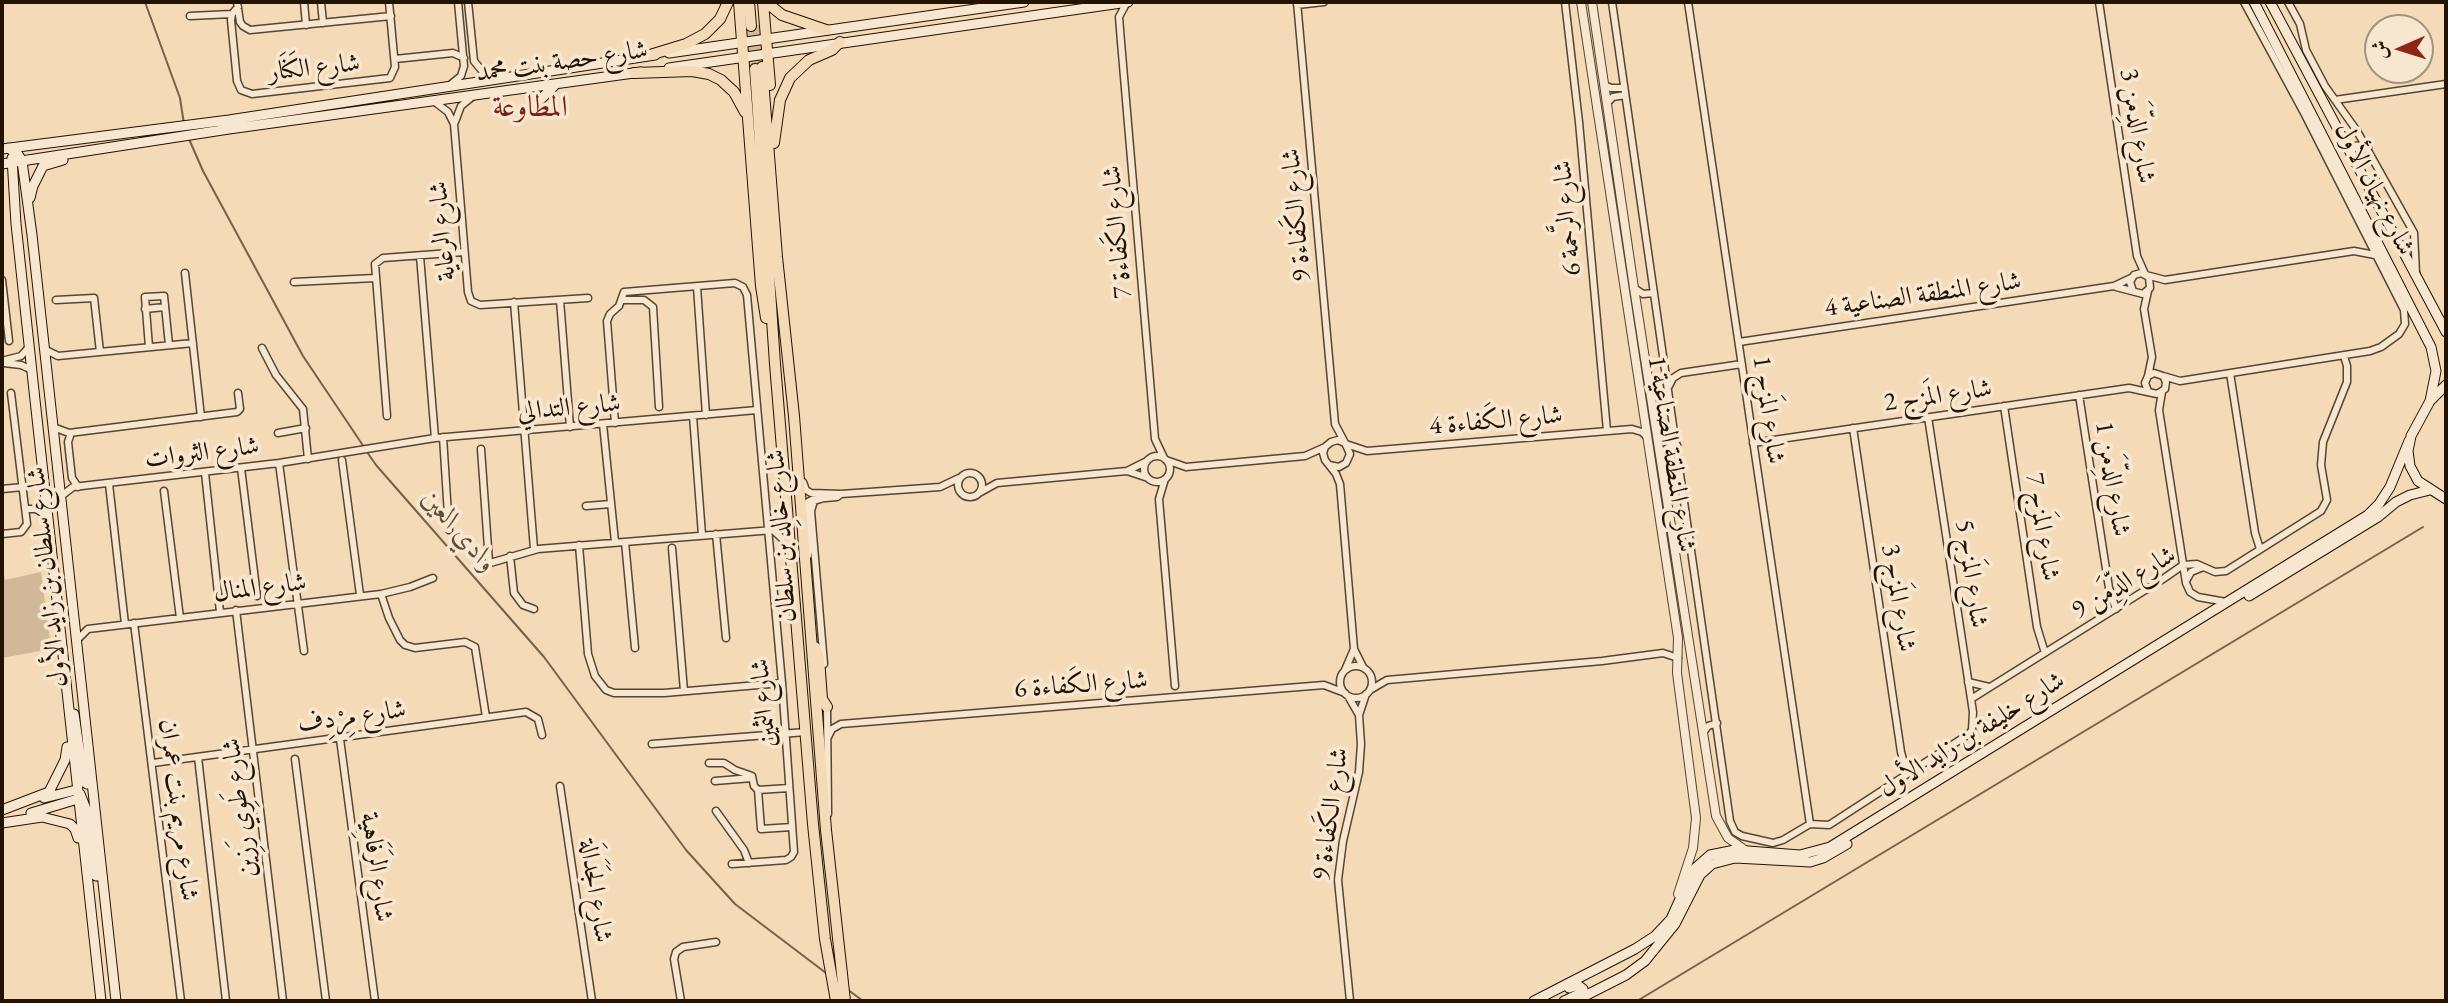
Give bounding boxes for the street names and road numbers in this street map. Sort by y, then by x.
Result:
street label: شارع حصة بنت محمد [474,35,650,89]
street label: شارع الكَنَار [267,48,361,88]
street label: شارع الدِّمَن 3 [2113,66,2161,186]
street label: شارع نهيان الأول [2327,117,2421,261]
street label: شارع الكَفاءة 9 [1276,147,1318,283]
street label: شارع الرَّحمة 6 [1547,159,1589,277]
street label: شارع الكَفاءة 7 [1097,164,1139,300]
street label: شارع الرعاية [423,180,463,282]
street label: شارع المنطقة الصناعية 4 [1823,266,2023,324]
street label: شارع المنطقة الصناعية 1 [1640,354,1702,554]
street label: شارع المَزج 1 [1745,354,1791,466]
street label: شارع المَزج 2 [1882,373,1994,419]
street label: شارع التدالي [516,388,622,428]
street label: شارع الكَفاءة 4 [1428,400,1564,442]
street label: شارع الدِّمَن 1 [2088,419,2136,539]
street label: شارع الثروات [143,431,261,475]
street label: شارع خالِد بن سلطان [760,448,804,624]
street label: شارع سلطان بن زايد الأول [21,465,75,689]
street label: شارع المَزج 7 [2018,471,2066,583]
street label: شارع المَزج 5 [1948,518,1994,630]
street label: شارع الدِّمَن 9 [2066,540,2182,626]
street label: شارع المَزج 3 [1874,542,1922,654]
street label: شارع المنال [212,567,308,609]
street label: شارع الثمين [745,657,783,749]
street label: شارع الكَفاءة 6 [1013,665,1149,705]
street label: شارع خليفة بن زايد الأول [1873,665,2071,805]
street label: شارع مِرْدِف [296,694,408,740]
street label: شارع مريم بنت عمران [151,717,205,903]
street label: شارع طَوِي رَزِين [216,736,264,880]
street label: شارع الكَفاءة 9 [1306,746,1356,882]
street label: شارع الرَفَاهِية [353,810,399,924]
street label: شارع الجَدَالَة [571,837,619,945]

